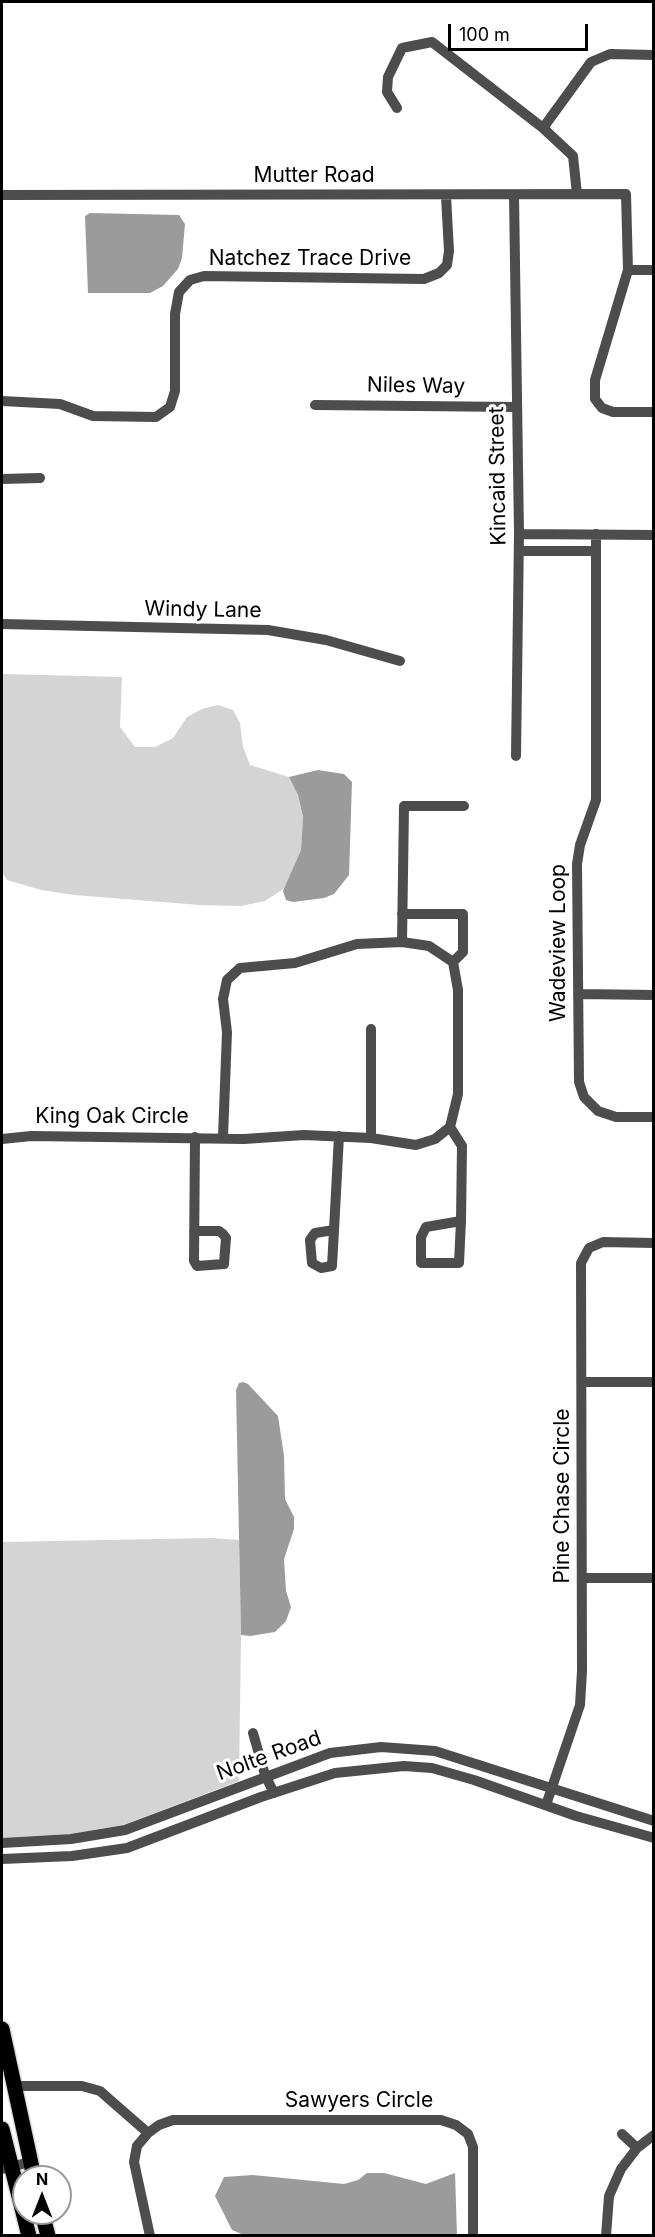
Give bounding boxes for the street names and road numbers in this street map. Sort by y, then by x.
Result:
street label: Mutter Road [253,163,375,189]
street label: Natchez Trace Drive [209,246,411,272]
street label: Niles Way [367,373,465,399]
street label: Kincaid Street [484,406,512,546]
street label: Windy Lane [144,596,262,624]
street label: Wadeview Loop [546,864,572,1022]
street label: King Oak Circle [35,1104,189,1130]
street label: Pine Chase Circle [550,1408,576,1584]
street label: Nolte Road [213,1725,325,1787]
street label: Sawyers Circle [285,2088,433,2114]

